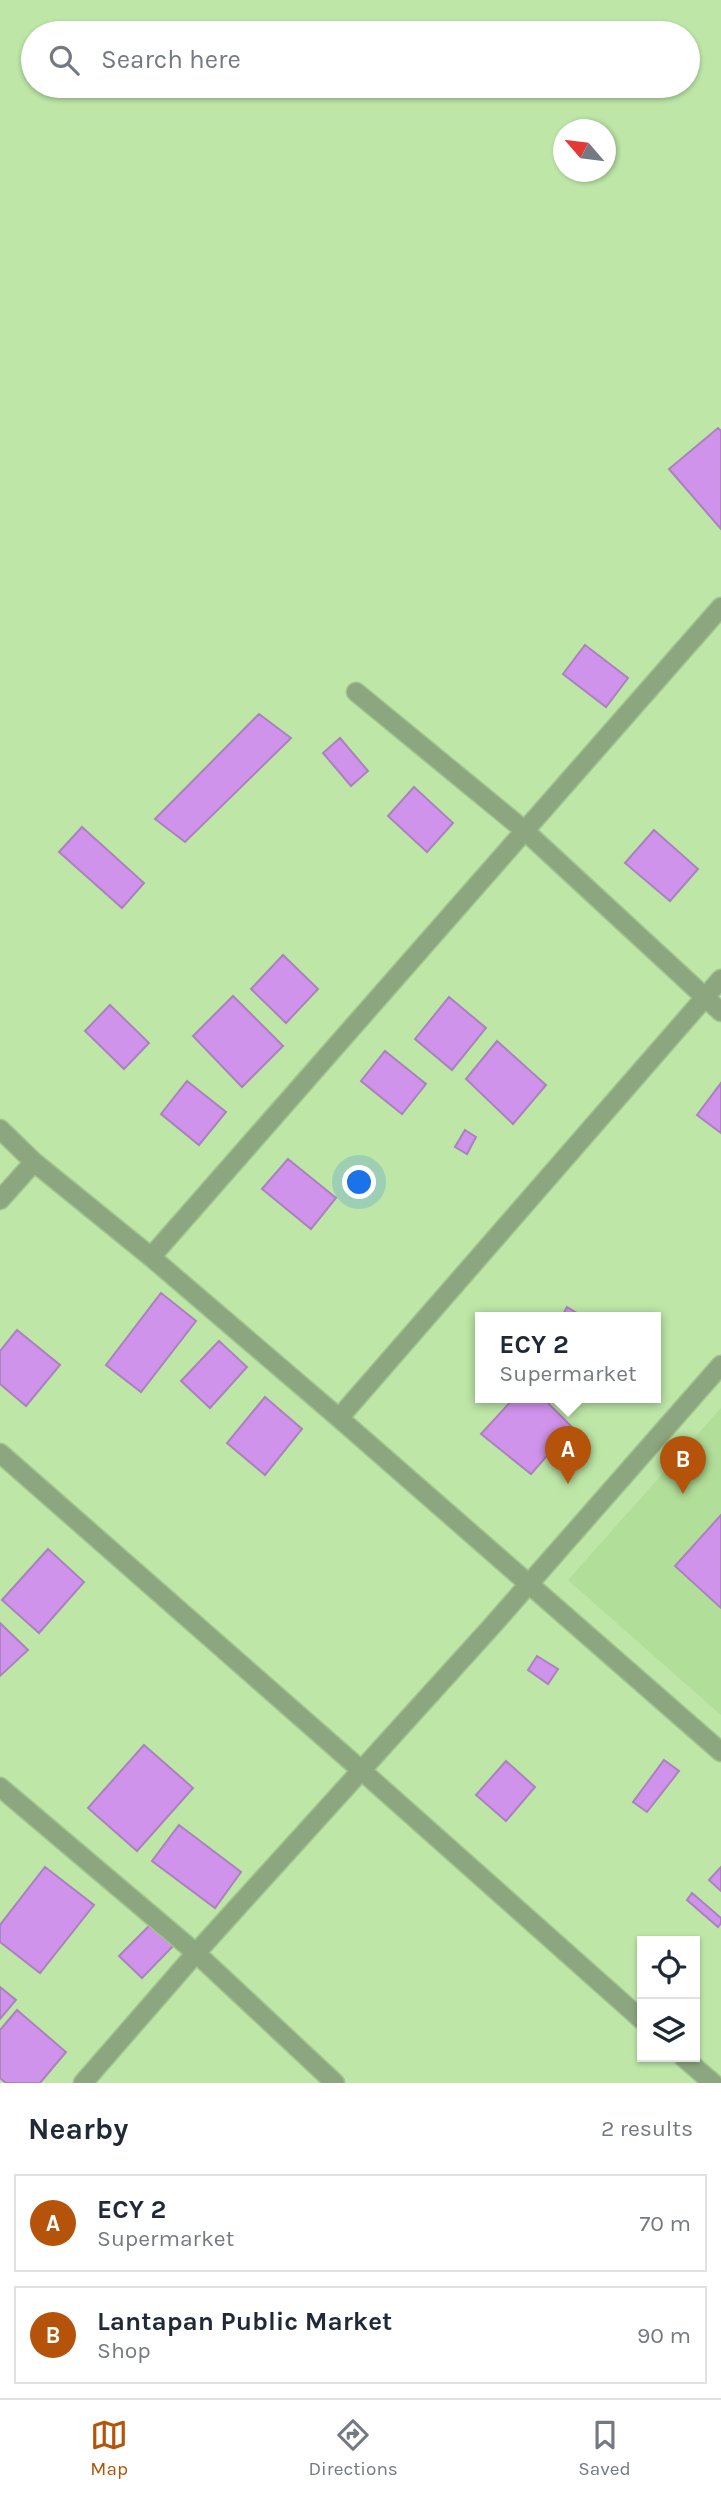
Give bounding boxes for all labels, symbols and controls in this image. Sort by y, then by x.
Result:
search box [21,21,700,98]
icon: search [45,41,83,79]
text: Search here [101,44,241,75]
north arrow [553,119,616,182]
your location [342,1165,376,1199]
popup [475,1312,661,1403]
text: ECY 2 [499,1329,569,1360]
text: Supermarket [499,1360,637,1387]
pin: A [545,1426,591,1484]
pin: B [660,1436,706,1494]
map controls [637,1936,700,2062]
button: locate [637,1936,700,1999]
button: layers [637,1999,700,2062]
text: Nearby [28,2111,128,2147]
text: 2 results [601,2115,693,2142]
text: ECY 2 [97,2194,166,2225]
text: A [46,2210,60,2237]
text: 70 m [640,2210,691,2237]
text: Supermarket [97,2225,234,2252]
text: Lantapan Public Market [97,2306,392,2337]
text: B [46,2322,60,2349]
text: 90 m [637,2322,691,2349]
text: Shop [97,2337,151,2364]
tab: Map [90,2416,128,2480]
tab: Directions [309,2416,398,2480]
tab: Saved [578,2416,631,2480]

